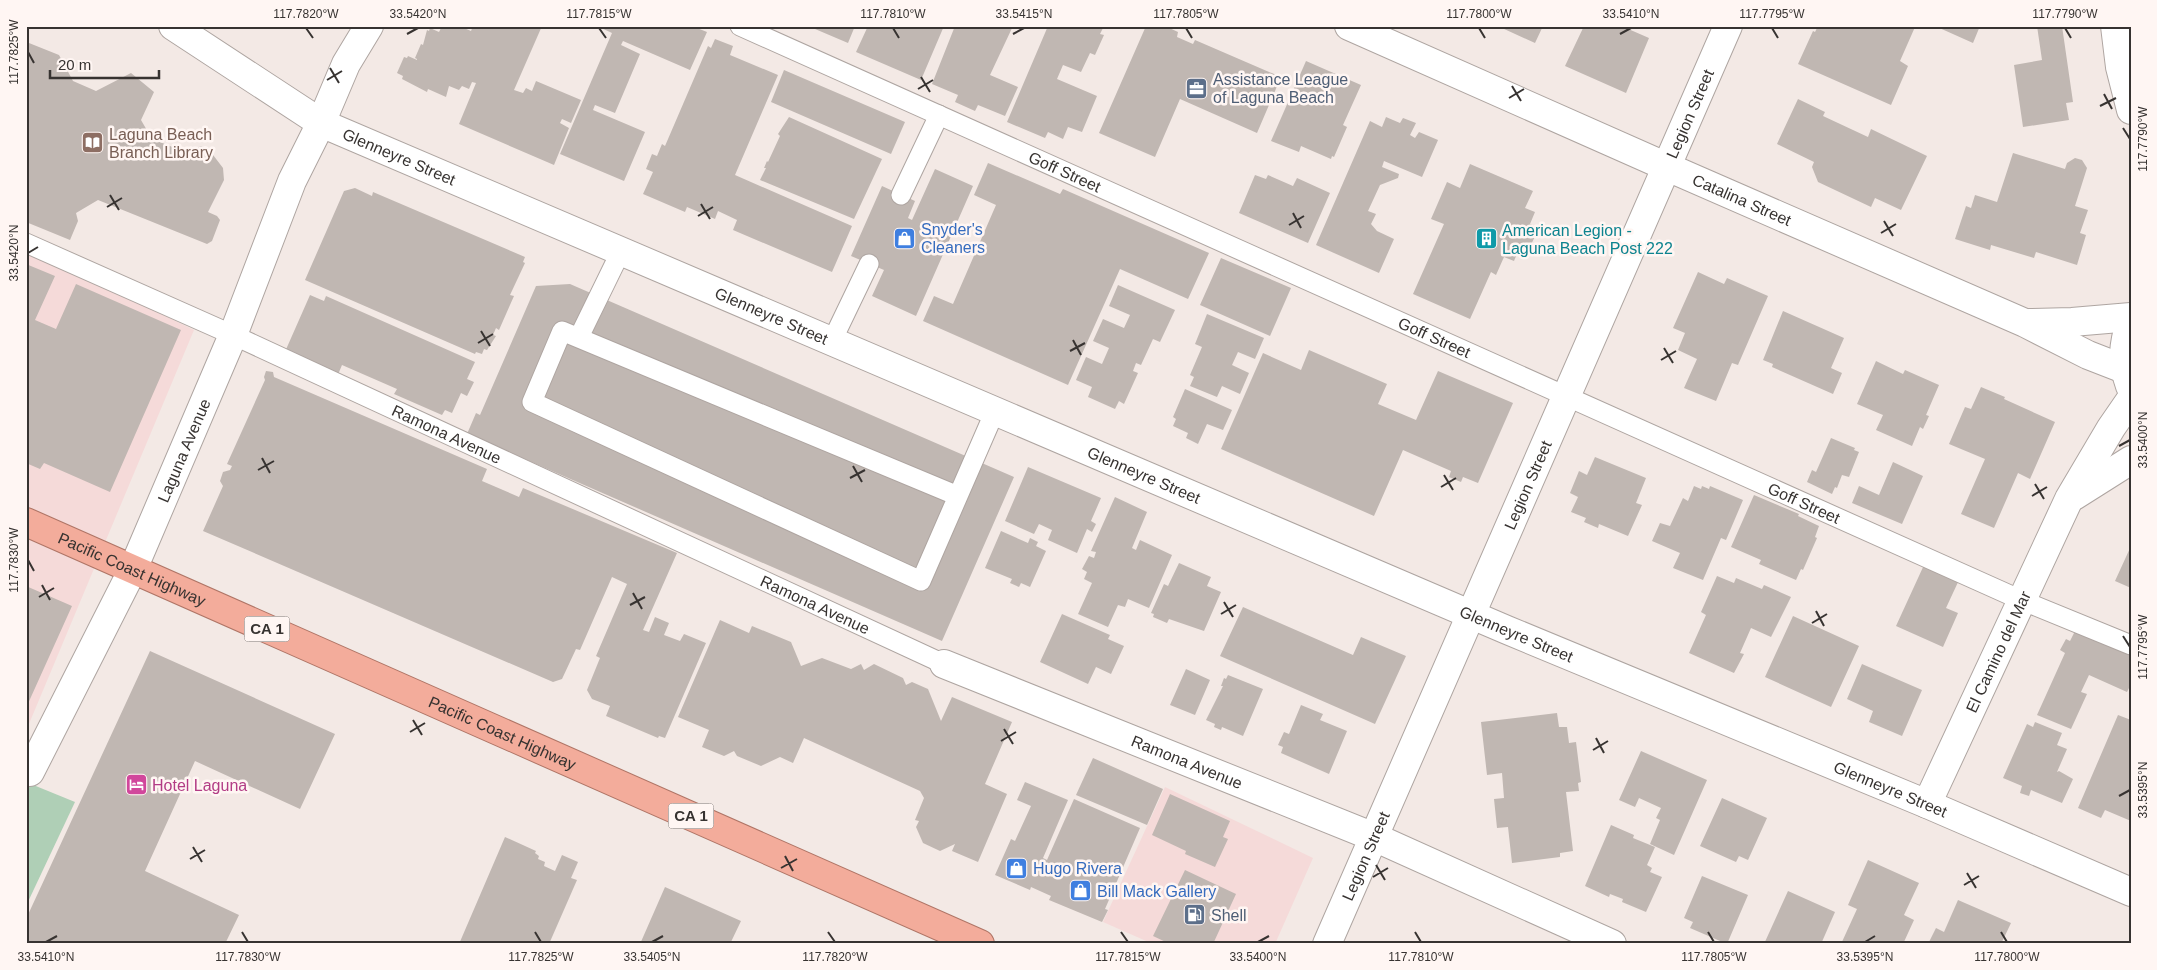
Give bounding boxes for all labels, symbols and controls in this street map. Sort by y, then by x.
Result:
text: 117.7820°W [273,7,339,21]
text: 33.5420°N [390,7,446,21]
text: 117.7815°W [566,7,632,21]
text: 117.7810°W [860,7,926,21]
text: 33.5415°N [996,7,1052,21]
text: 117.7805°W [1153,7,1219,21]
text: 117.7800°W [1446,7,1512,21]
text: 33.5410°N [1603,7,1659,21]
text: 117.7795°W [1739,7,1805,21]
text: 117.7790°W [2032,7,2098,21]
text: 117.7825°W [7,19,21,85]
scale bar [50,48,159,80]
text: 20 m [58,56,91,73]
street label: Legion Street [1663,66,1717,161]
place label: Assistance League of Laguna Beach [1213,71,1348,106]
office icon: Assistance League of Laguna Beach [1185,76,1209,100]
text: 117.7790°W [2136,106,2150,172]
street label: Glenneyre Street [340,125,458,189]
place label: Laguna Beach Branch Library [109,126,213,161]
library icon: Laguna Beach Branch Library [81,131,105,155]
street label: Goff Street [1026,149,1104,196]
street label: Catalina Street [1690,171,1794,229]
place label: Snyder's Cleaners [921,221,985,256]
place label: American Legion - Laguna Beach Post 222 [1502,222,1673,257]
text: 33.5420°N [7,225,21,281]
shop icon: Snyder's Cleaners [893,226,917,250]
building icon: American Legion - Laguna Beach Post 222 [1474,227,1498,251]
street label: Glenneyre Street [712,284,831,348]
street label: Goff Street [1396,314,1473,361]
street label: Laguna Avenue [155,396,214,505]
street label: Ramona Avenue [389,402,504,467]
text: 33.5400°N [2136,412,2150,468]
street label: Legion Street [1501,438,1555,532]
street label: Glenneyre Street [1085,444,1203,507]
street label: Goff Street [1765,480,1843,527]
text: 117.7830°W [7,527,21,593]
street label: Pacific Coast Highway [56,529,208,609]
street label: Ramona Avenue [758,572,872,637]
street label: El Camino del Mar [1963,588,2034,715]
street label: Glenneyre Street [1457,603,1576,666]
text: 117.7795°W [2136,614,2150,680]
road number: CA 1 [244,616,290,642]
street label: Pacific Coast Highway [426,693,579,773]
street label: Ramona Avenue [1129,732,1245,792]
street label: Glenneyre Street [1831,758,1950,821]
text: 33.5395°N [2136,762,2150,818]
hotel icon: Hotel Laguna [124,773,148,797]
place label: Hotel Laguna [152,777,247,794]
road number: CA 1 [668,804,714,828]
street label: Legion Street [1339,809,1393,903]
shop icon: Hugo Rivera [1005,856,1029,880]
place label: Hugo Rivera [1033,860,1122,877]
shop icon: Bill Mack Gallery [1069,879,1093,903]
place label: Bill Mack Gallery [1097,883,1216,900]
fuel station icon: Shell [1183,903,1207,927]
place label: Shell [1211,907,1247,924]
text: 33.5410°N [18,950,74,964]
text: 117.7830°W [215,950,281,964]
text: 117.7825°W [508,950,574,964]
text: 33.5405°N [624,950,680,964]
text: 117.7820°W [802,950,868,964]
text: 117.7815°W [1095,950,1161,964]
text: 33.5400°N [1230,950,1286,964]
text: 117.7810°W [1388,950,1454,964]
text: 117.7805°W [1681,950,1747,964]
text: 33.5395°N [1837,950,1893,964]
text: 117.7800°W [1974,950,2040,964]

